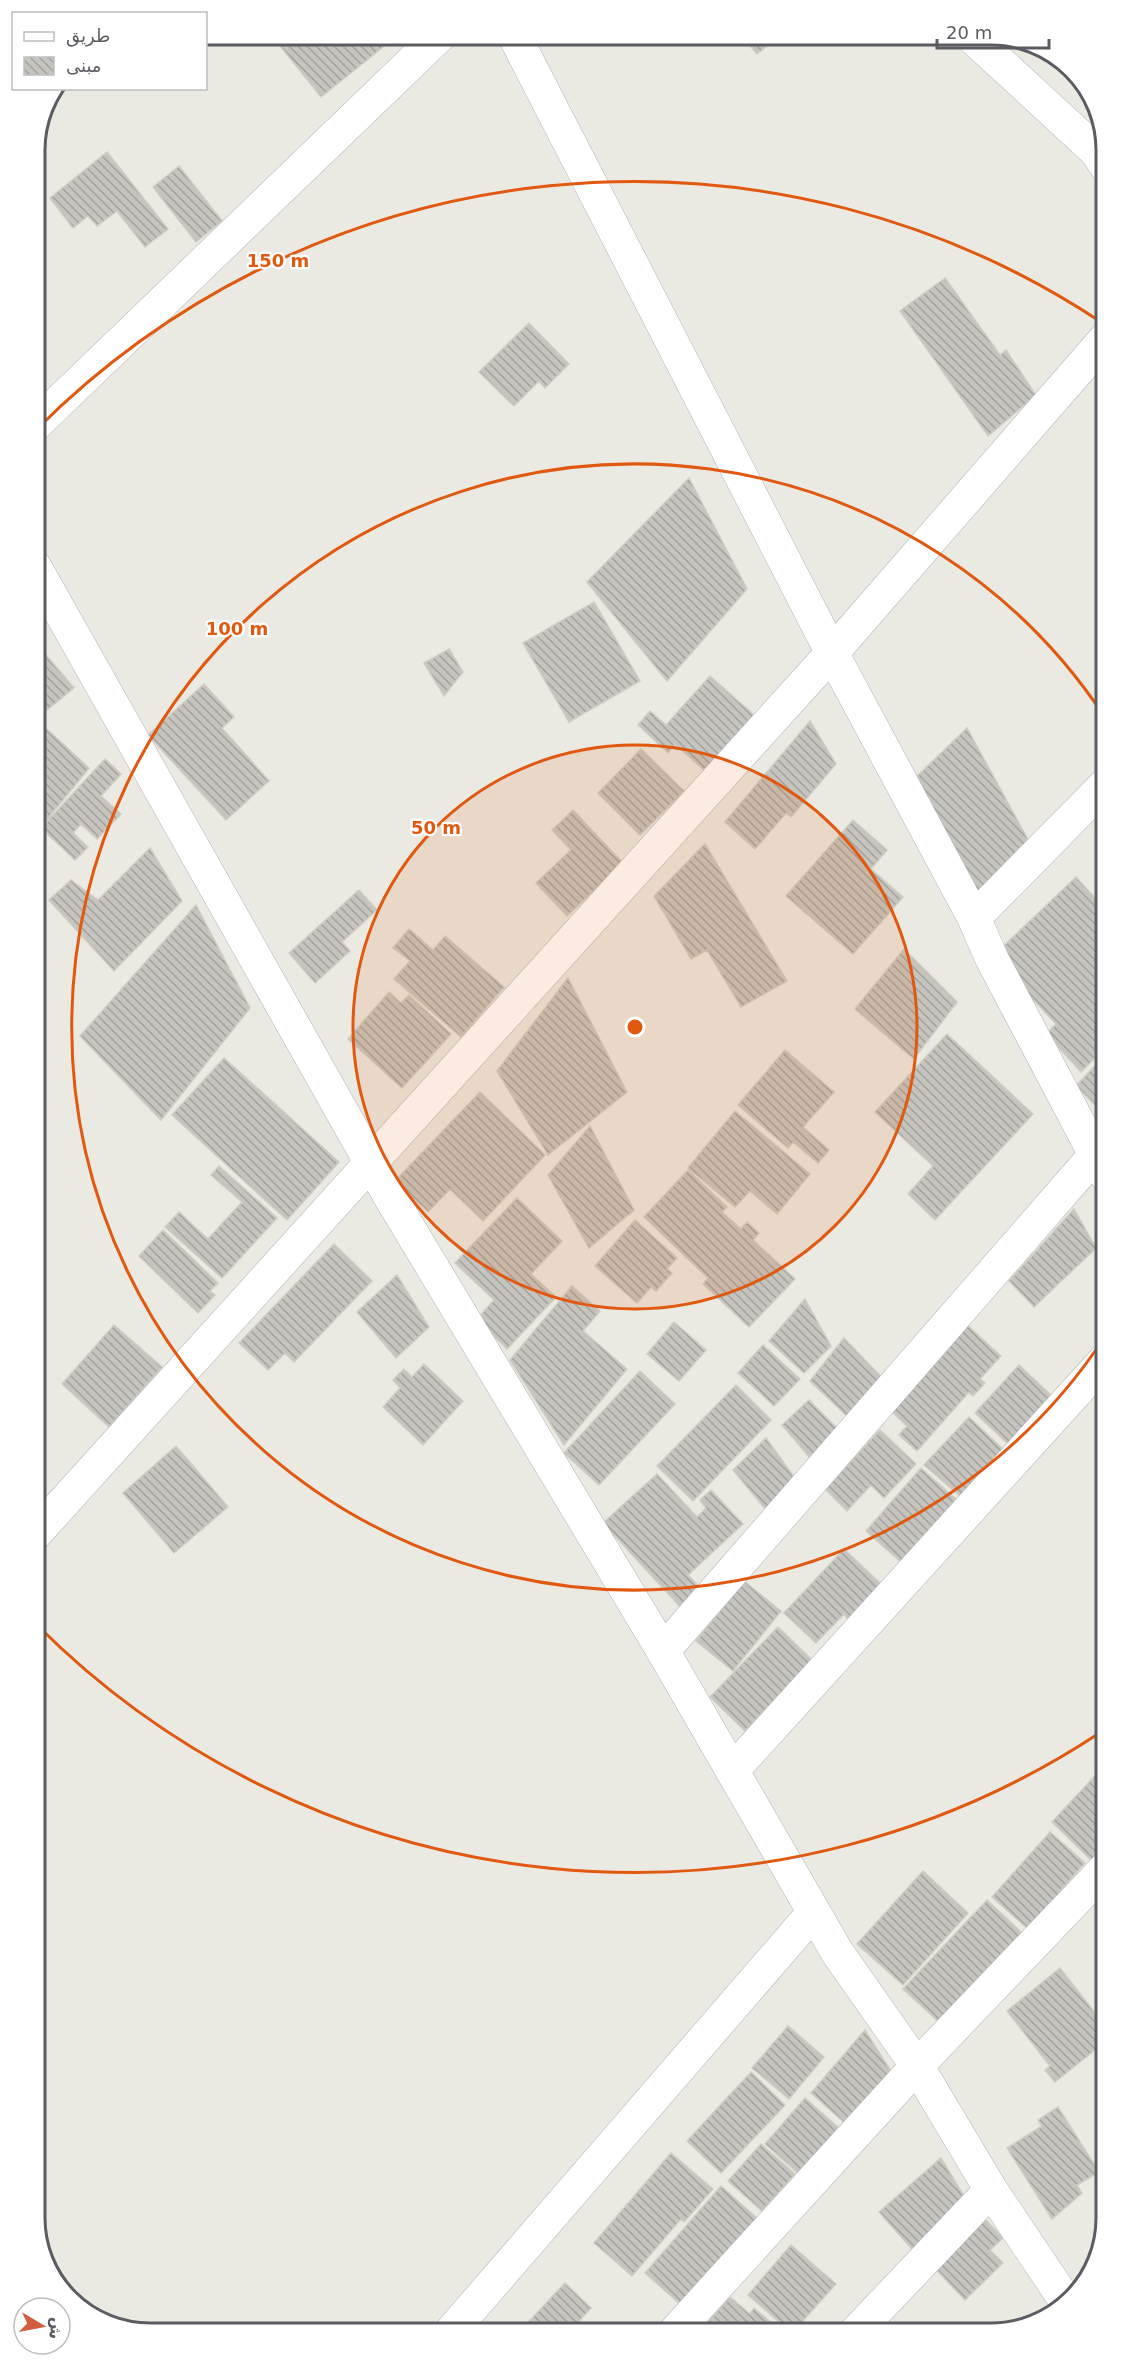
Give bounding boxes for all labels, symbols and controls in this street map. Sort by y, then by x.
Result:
legend [12,12,207,90]
scale bar [937,12,1050,50]
text: 20 m [946,22,992,43]
text: طريق [66,25,110,47]
text: مبنى [66,55,102,76]
text: 150 m [247,250,309,271]
text: 100 m [206,618,268,639]
text: 50 m [411,817,461,838]
centre of rings [625,1017,645,1037]
north arrow [12,2296,72,2356]
text: ش [45,2316,68,2341]

